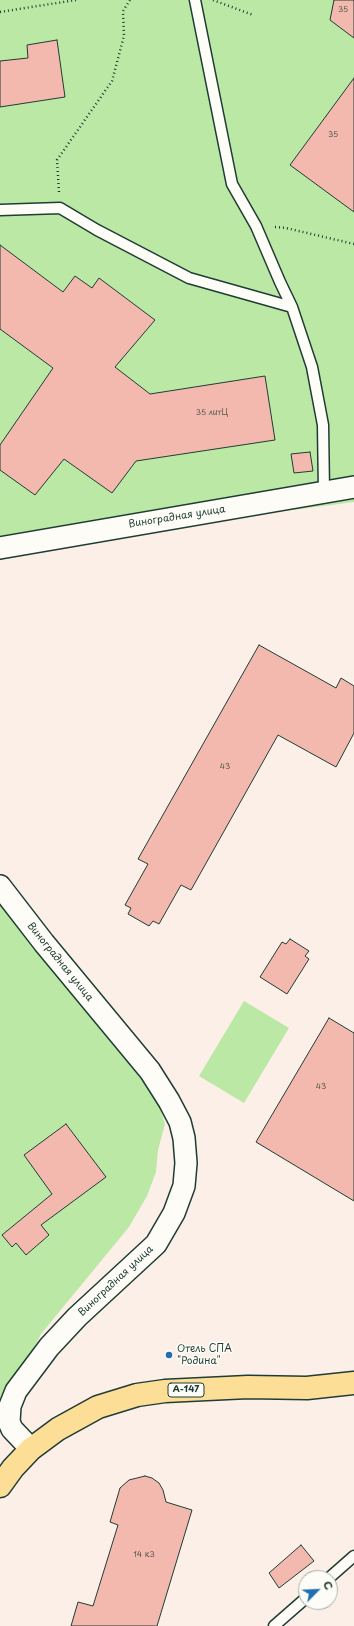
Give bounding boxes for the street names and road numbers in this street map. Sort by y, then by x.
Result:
street label: Виноградная улица [128,503,226,531]
street label: Виноградная улица [25,920,95,1004]
street label: Виноградная улица [76,1243,156,1319]
road number: А-147 [168,1383,204,1397]

